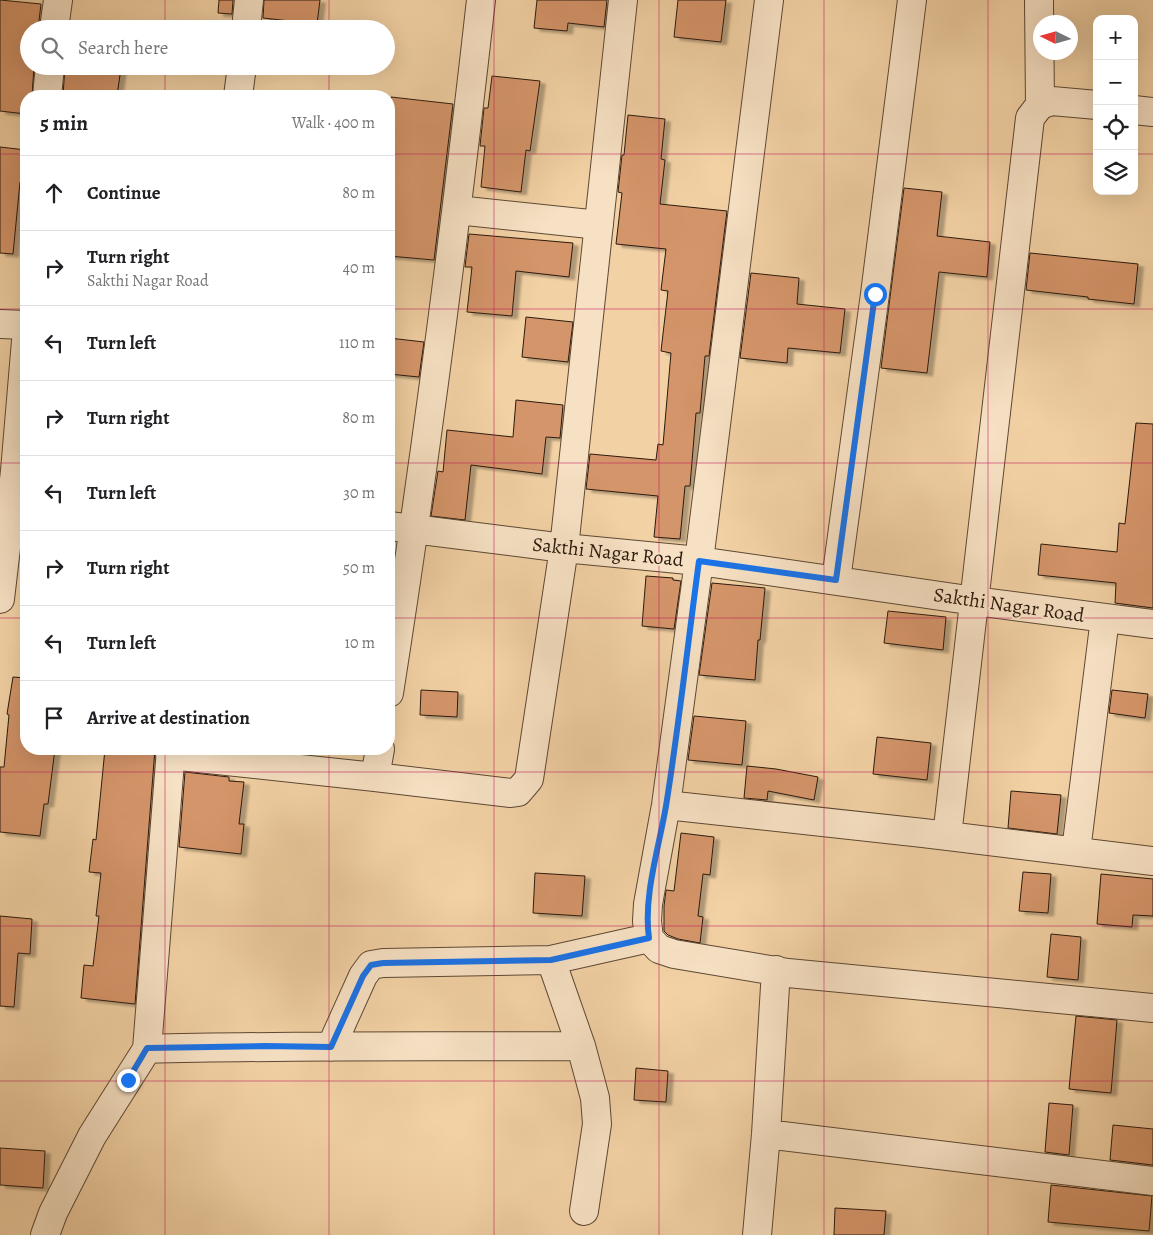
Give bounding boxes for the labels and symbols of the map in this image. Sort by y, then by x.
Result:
north arrow [1033,15,1078,60]
route start [864,283,887,306]
street label: Sakthi Nagar Road [531,531,685,573]
street label: Sakthi Nagar Road [932,581,1086,629]
route end [117,1069,140,1092]

